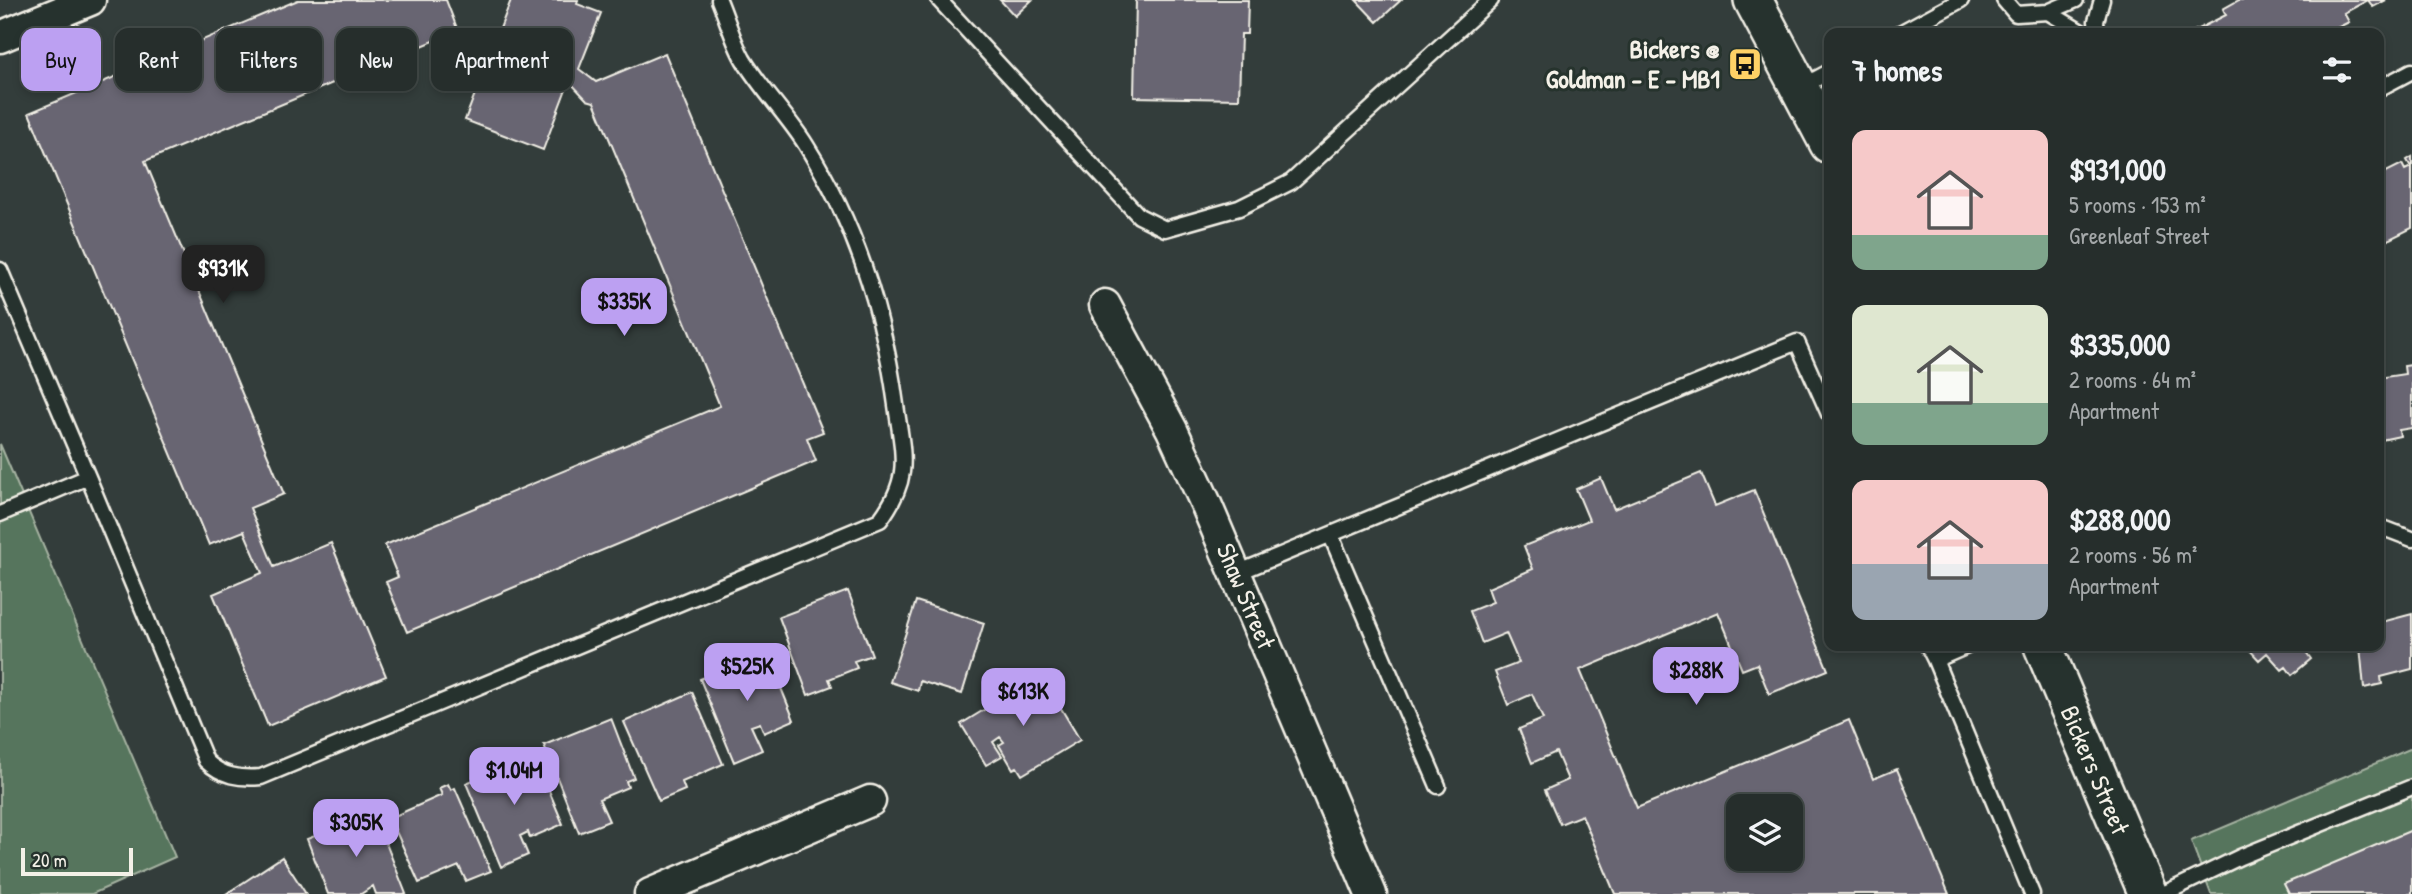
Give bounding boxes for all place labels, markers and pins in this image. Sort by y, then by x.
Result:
place label: Bickers @ Goldman - E - MB1 [1546,31,1720,96]
bus stop icon: Bickers @ Goldman - E - MB1 [1726,45,1764,83]
pin: $931K [174,246,272,305]
pin: $335K [575,278,673,338]
pin: $525K [698,644,796,703]
pin: $288K [1647,648,1745,707]
pin: $613K [974,668,1072,728]
pin: $1.04M [457,748,571,807]
pin: $305K [307,800,405,859]

